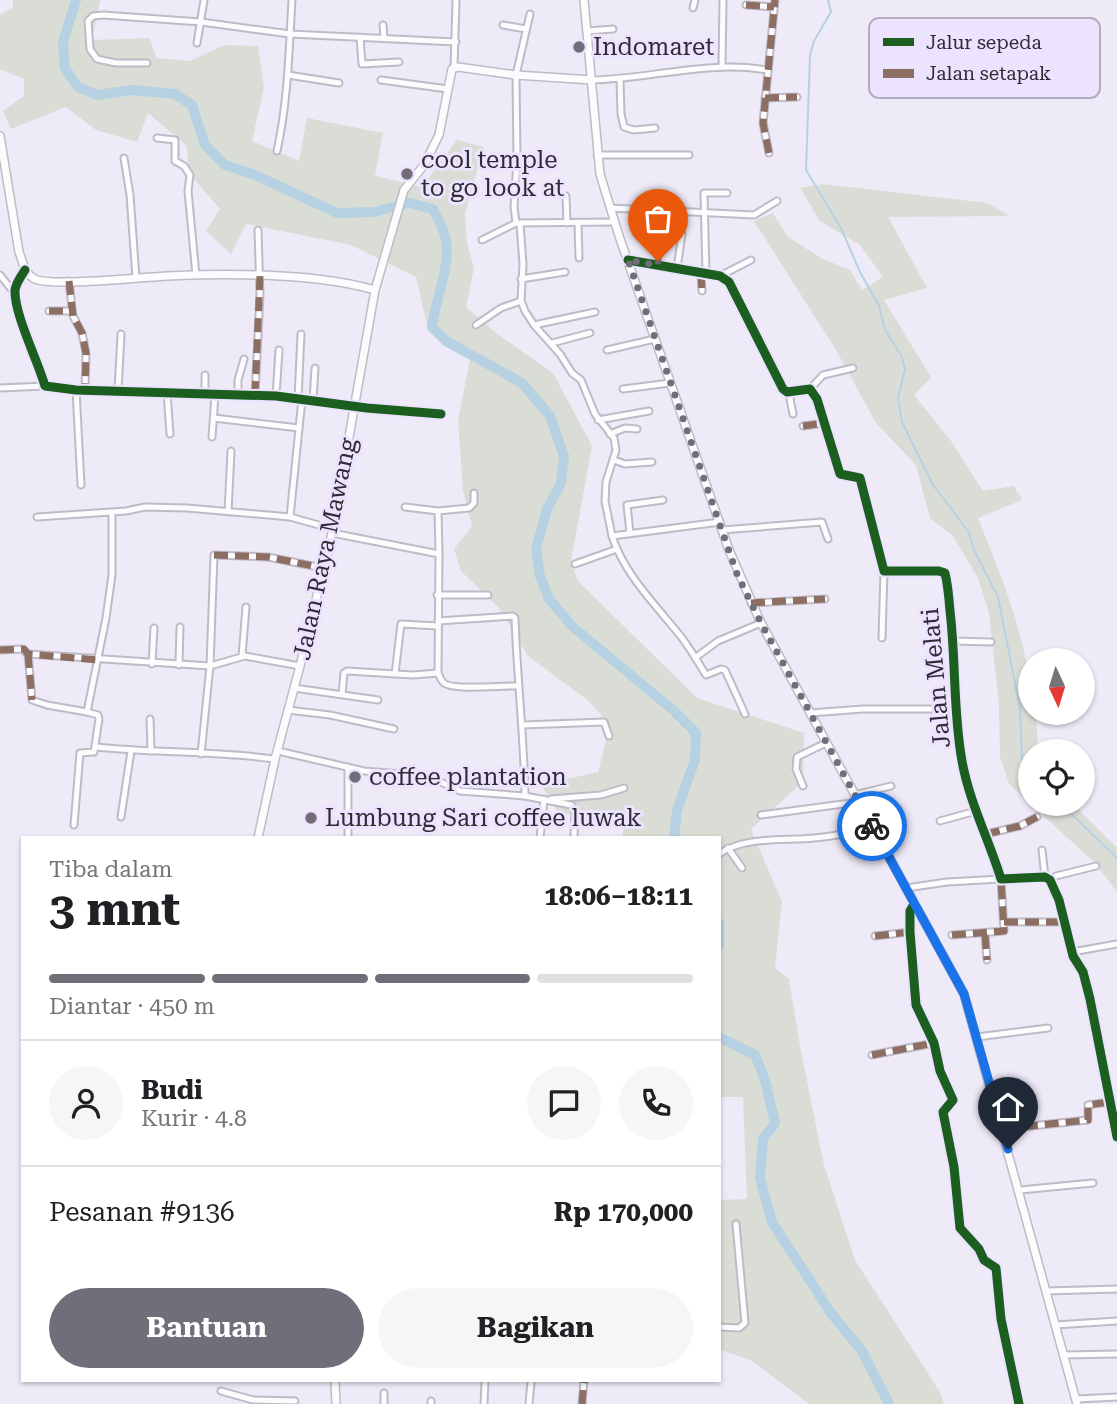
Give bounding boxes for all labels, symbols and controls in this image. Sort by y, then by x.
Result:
legend [869,18,1100,98]
text: Jalur sepeda [926,31,1042,54]
place label: Indomaret [593,33,714,61]
marker: Indomaret [571,39,587,55]
text: Jalan setapak [926,62,1051,85]
place label: cool temple to go look at [421,146,564,202]
marker: cool temple to go look at [399,166,415,182]
pin [628,189,688,261]
icon: bag [639,200,677,238]
street label: Jalan Raya Mawang [288,435,362,663]
street label: Jalan Melati [916,607,956,749]
north arrow [1018,648,1096,724]
map controls [1018,648,1095,816]
button: locate [1018,739,1095,816]
place label: coffee plantation [369,763,567,791]
marker: coffee plantation [347,769,363,785]
courier [837,791,907,861]
place label: Lumbung Sari coffee luwak [325,804,642,832]
icon: bike [853,807,891,845]
marker: Lumbung Sari coffee luwak [303,810,319,826]
text: Tiba dalam [49,856,172,883]
text: 18:06–18:11 [544,881,693,911]
text: 3 mnt [49,882,180,936]
text: Diantar · 450 m [49,993,215,1020]
button: person [49,1066,123,1140]
button: chat [527,1066,601,1140]
button: phone [619,1066,693,1140]
text: Budi [141,1075,203,1105]
pin [978,1077,1038,1149]
icon: home [989,1088,1027,1126]
text: Kurir · 4.8 [141,1105,247,1132]
text: Pesanan #9136 [49,1197,235,1227]
text: Rp 170,000 [554,1197,693,1227]
button: Bantuan [49,1288,364,1368]
button: Bagikan [378,1288,693,1368]

